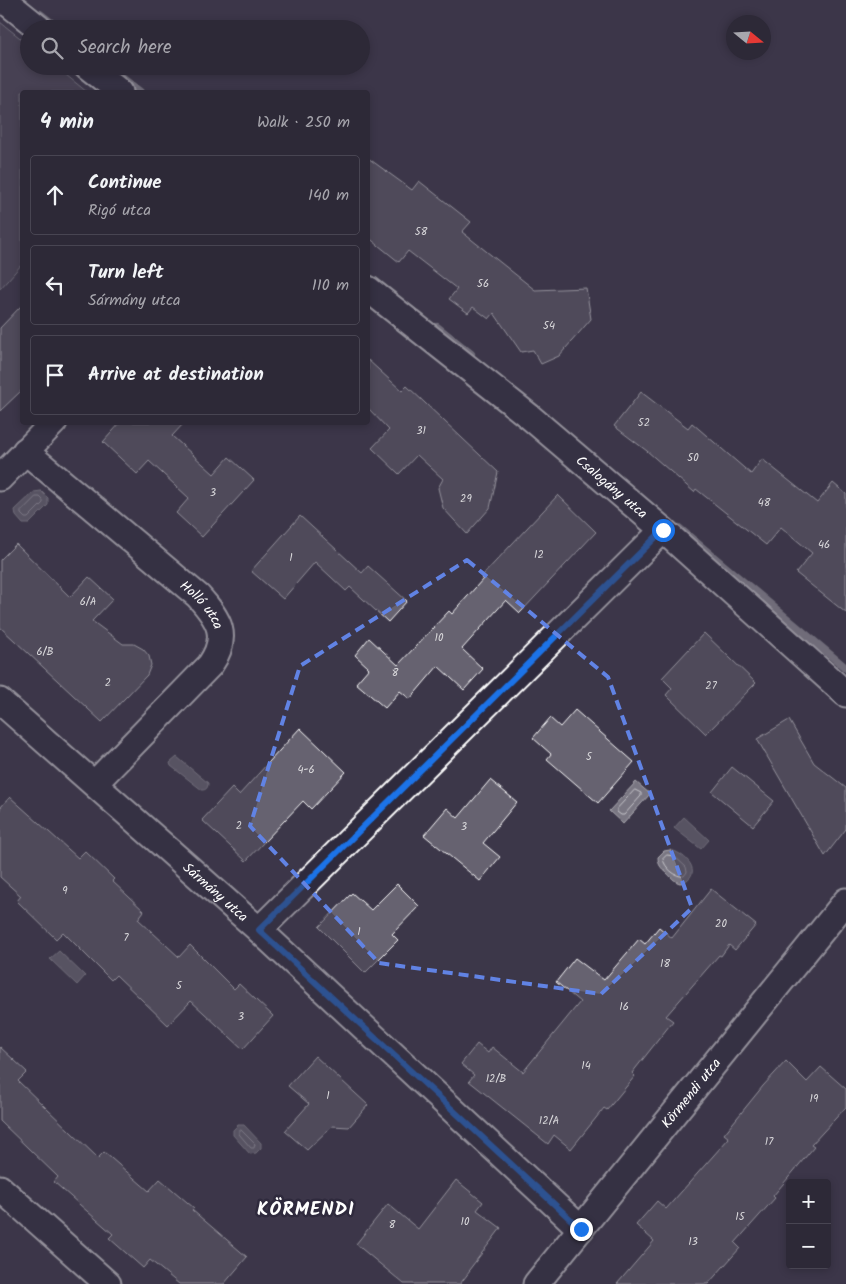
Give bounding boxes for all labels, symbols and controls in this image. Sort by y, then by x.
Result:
north arrow [726,15,771,60]
search box [20,20,370,75]
text: Search here [78,33,172,63]
icon: search [38,34,66,62]
text: 4 min [40,106,94,139]
text: Walk · 250 m [257,110,350,135]
text: Continue [88,168,161,198]
icon: ahead [41,181,69,209]
text: 140 m [308,183,349,208]
text: Rigó utca [88,198,151,223]
house number: 58 [415,223,428,241]
text: Turn left [88,258,163,288]
icon: left [41,271,69,299]
text: 110 m [312,273,349,298]
house number: 56 [477,275,489,293]
text: Sármány utca [88,288,181,313]
house number: 54 [543,317,555,335]
text: Arrive at destination [88,360,264,390]
icon: arrive [41,361,69,389]
house number: 52 [638,414,650,432]
house number: 31 [416,422,426,440]
house number: 50 [687,449,699,467]
street label: Csalogány utca [570,450,652,524]
house number: 3 [210,484,216,502]
house number: 29 [460,490,473,508]
house number: 48 [758,494,771,512]
route start [652,519,675,542]
house number: 46 [818,536,830,554]
house number: 12 [534,546,544,564]
house number: 1 [289,549,293,567]
street label: Holló utca [175,575,229,632]
house number: 6/A [80,593,97,611]
house number: 10 [435,629,444,647]
house number: 6/B [36,643,54,661]
house number: 8 [392,664,399,682]
house number: 2 [105,674,111,692]
house number: 27 [705,677,718,695]
house number: 5 [586,748,593,766]
house number: 4-6 [297,761,315,779]
house number: 2 [236,817,242,835]
house number: 3 [461,818,467,836]
street label: Sármány utca [177,857,253,928]
house number: 9 [62,882,68,900]
house number: 20 [715,915,727,933]
house number: 1 [357,923,361,941]
house number: 7 [123,929,129,947]
house number: 18 [660,955,670,973]
house number: 5 [176,977,183,995]
house number: 16 [619,998,629,1016]
house number: 3 [238,1008,244,1026]
street label: Körmendi utca [656,1053,727,1133]
house number: 14 [581,1057,591,1075]
house number: 12/B [486,1070,506,1088]
house number: 1 [326,1087,330,1105]
house number: 19 [810,1090,819,1108]
house number: 12/A [539,1112,560,1130]
house number: 17 [765,1133,774,1151]
map controls [786,1179,831,1269]
button: + [786,1179,831,1224]
district label: KÖRMENDI [257,1195,355,1225]
house number: 15 [735,1208,746,1226]
house number: 10 [461,1213,470,1231]
house number: 8 [389,1216,396,1234]
route end [570,1218,593,1241]
button: − [786,1224,831,1269]
house number: 13 [688,1233,698,1251]

